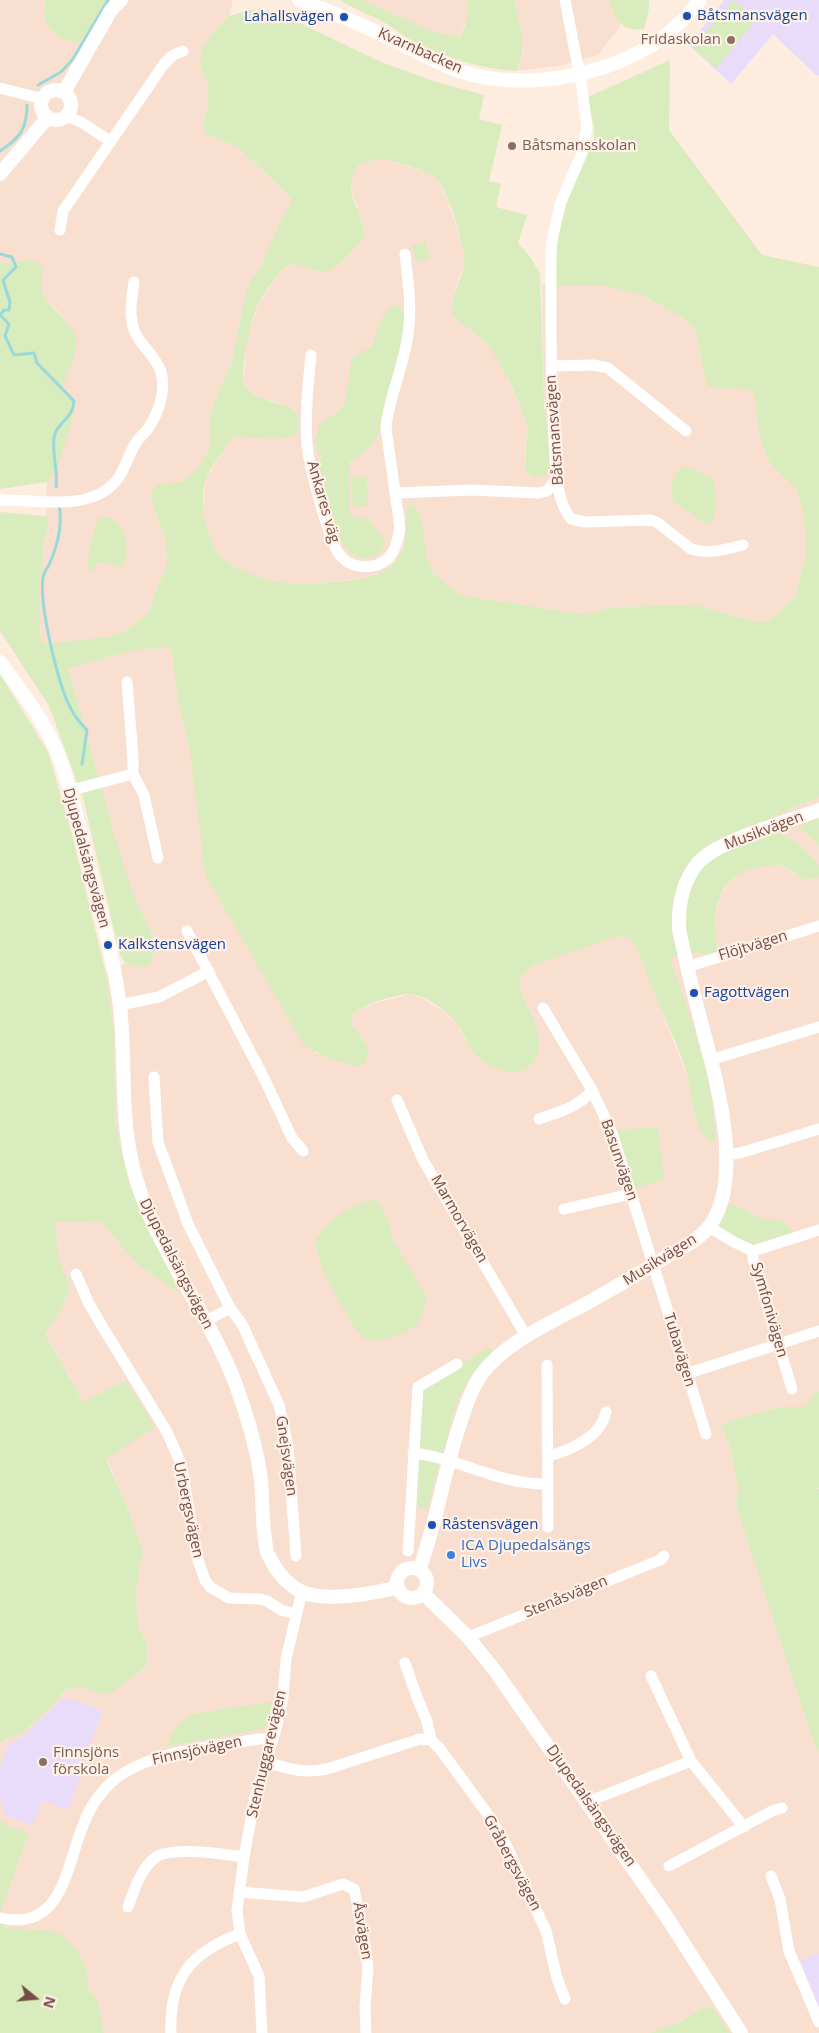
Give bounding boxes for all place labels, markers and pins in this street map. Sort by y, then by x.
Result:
place label: Båtsmansvägen [697,7,808,25]
place label: Lahallsvägen [244,8,334,26]
marker: Båtsmansvägen [681,10,693,22]
marker: Lahallsvägen [338,11,350,23]
place label: Fridaskolan [640,31,721,49]
marker: Fridaskolan [725,34,737,46]
place label: Båtsmansskolan [522,137,636,155]
marker: Båtsmansskolan [506,140,518,152]
place label: Kalkstensvägen [118,936,226,954]
marker: Kalkstensvägen [102,939,114,951]
place label: Fagottvägen [704,984,790,1002]
marker: Fagottvägen [688,987,700,999]
place label: Råstensvägen [442,1516,538,1534]
marker: Råstensvägen [426,1519,438,1531]
place label: ICA Djupedalsängs Livs [461,1537,591,1572]
marker: ICA Djupedalsängs Livs [445,1549,457,1561]
place label: Finnsjöns förskola [53,1744,119,1779]
marker: Finnsjöns förskola [37,1756,49,1768]

